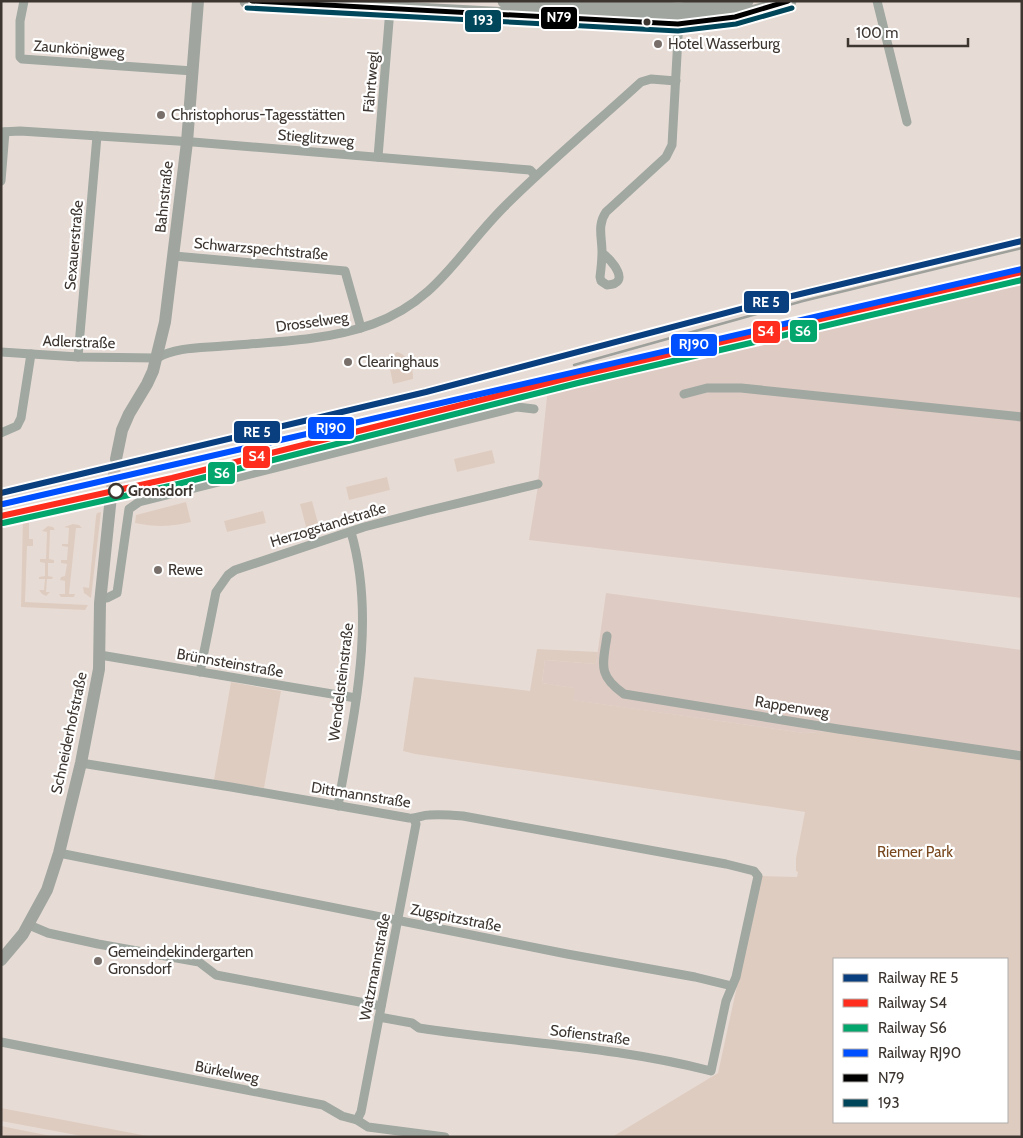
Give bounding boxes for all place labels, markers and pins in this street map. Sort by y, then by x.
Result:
unlabelled marker [642,17,652,27]
place label: Hotel Wasserburg [668,35,781,53]
marker: Hotel Wasserburg [652,38,664,50]
place label: Christophorus-Tagesstätten [171,106,345,124]
marker: Christophorus-Tagesstätten [155,109,167,121]
place label: Clearinghaus [358,353,439,371]
marker: Clearinghaus [342,356,354,368]
place label: Gronsdorf [128,482,193,500]
marker: Gronsdorf [108,483,124,499]
place label: Rewe [168,561,203,579]
marker: Rewe [152,564,164,576]
place label: Gemeindekindergarten Gronsdorf [108,943,254,978]
marker: Gemeindekindergarten Gronsdorf [92,955,104,967]

